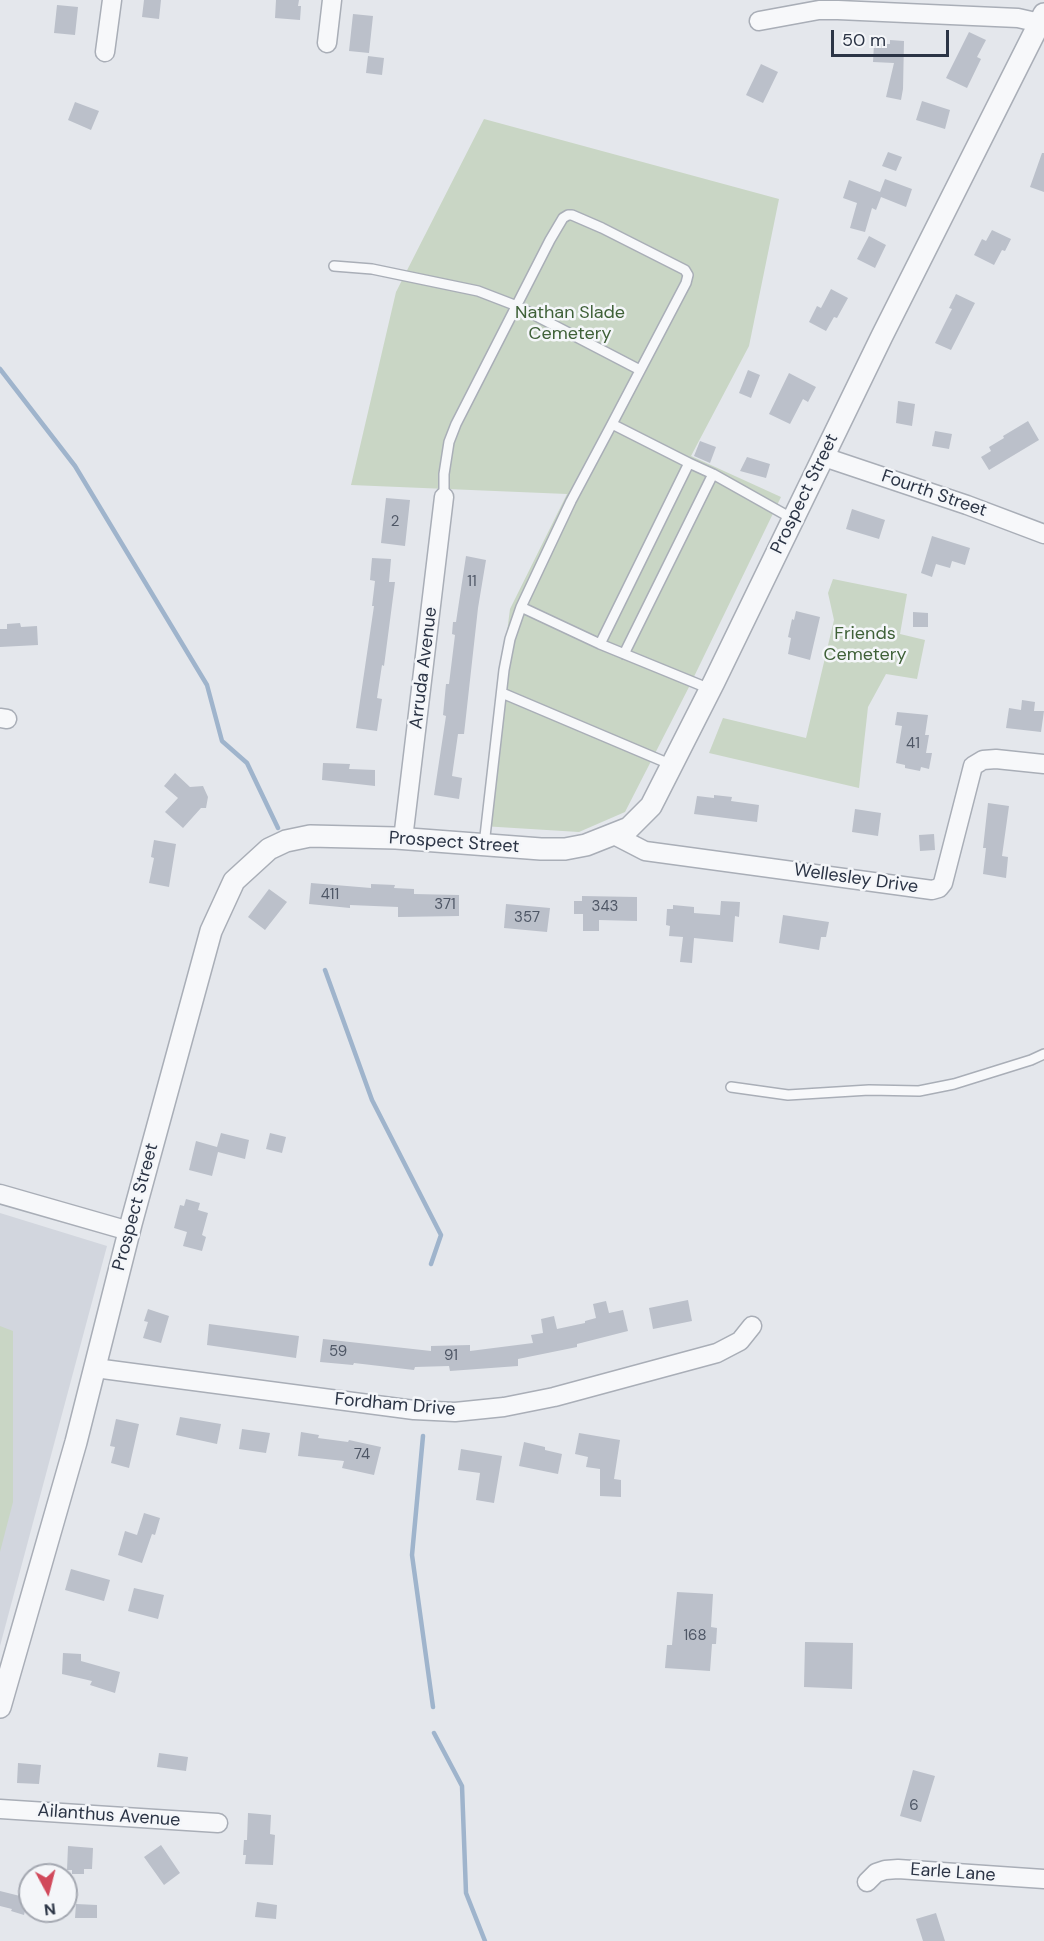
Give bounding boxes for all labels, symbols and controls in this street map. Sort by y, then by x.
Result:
scale bar [834,18,952,56]
text: 50 m [842,28,886,52]
park label: Nathan Slade Cemetery [515,302,625,344]
street label: Prospect Street [767,430,843,558]
street label: Fourth Street [878,466,990,522]
house number: 2 [391,513,399,531]
house number: 11 [467,573,477,591]
street label: Arruda Avenue [406,606,442,730]
park label: Friends Cemetery [824,623,906,666]
house number: 41 [906,735,920,753]
street label: Prospect Street [388,828,520,858]
street label: Wellesley Drive [792,860,920,898]
house number: 411 [321,886,339,904]
house number: 371 [434,896,456,914]
house number: 343 [592,898,618,916]
house number: 357 [514,909,540,927]
street label: Prospect Street [109,1141,163,1273]
house number: 59 [329,1343,347,1361]
house number: 91 [444,1347,458,1365]
street label: Fordham Drive [334,1389,456,1421]
house number: 74 [354,1446,370,1464]
house number: 168 [683,1627,707,1645]
house number: 6 [909,1797,919,1815]
street label: Ailanthus Avenue [37,1800,181,1832]
street label: Earle Lane [910,1859,996,1887]
north arrow [18,1863,78,1923]
text: N [43,1898,57,1921]

